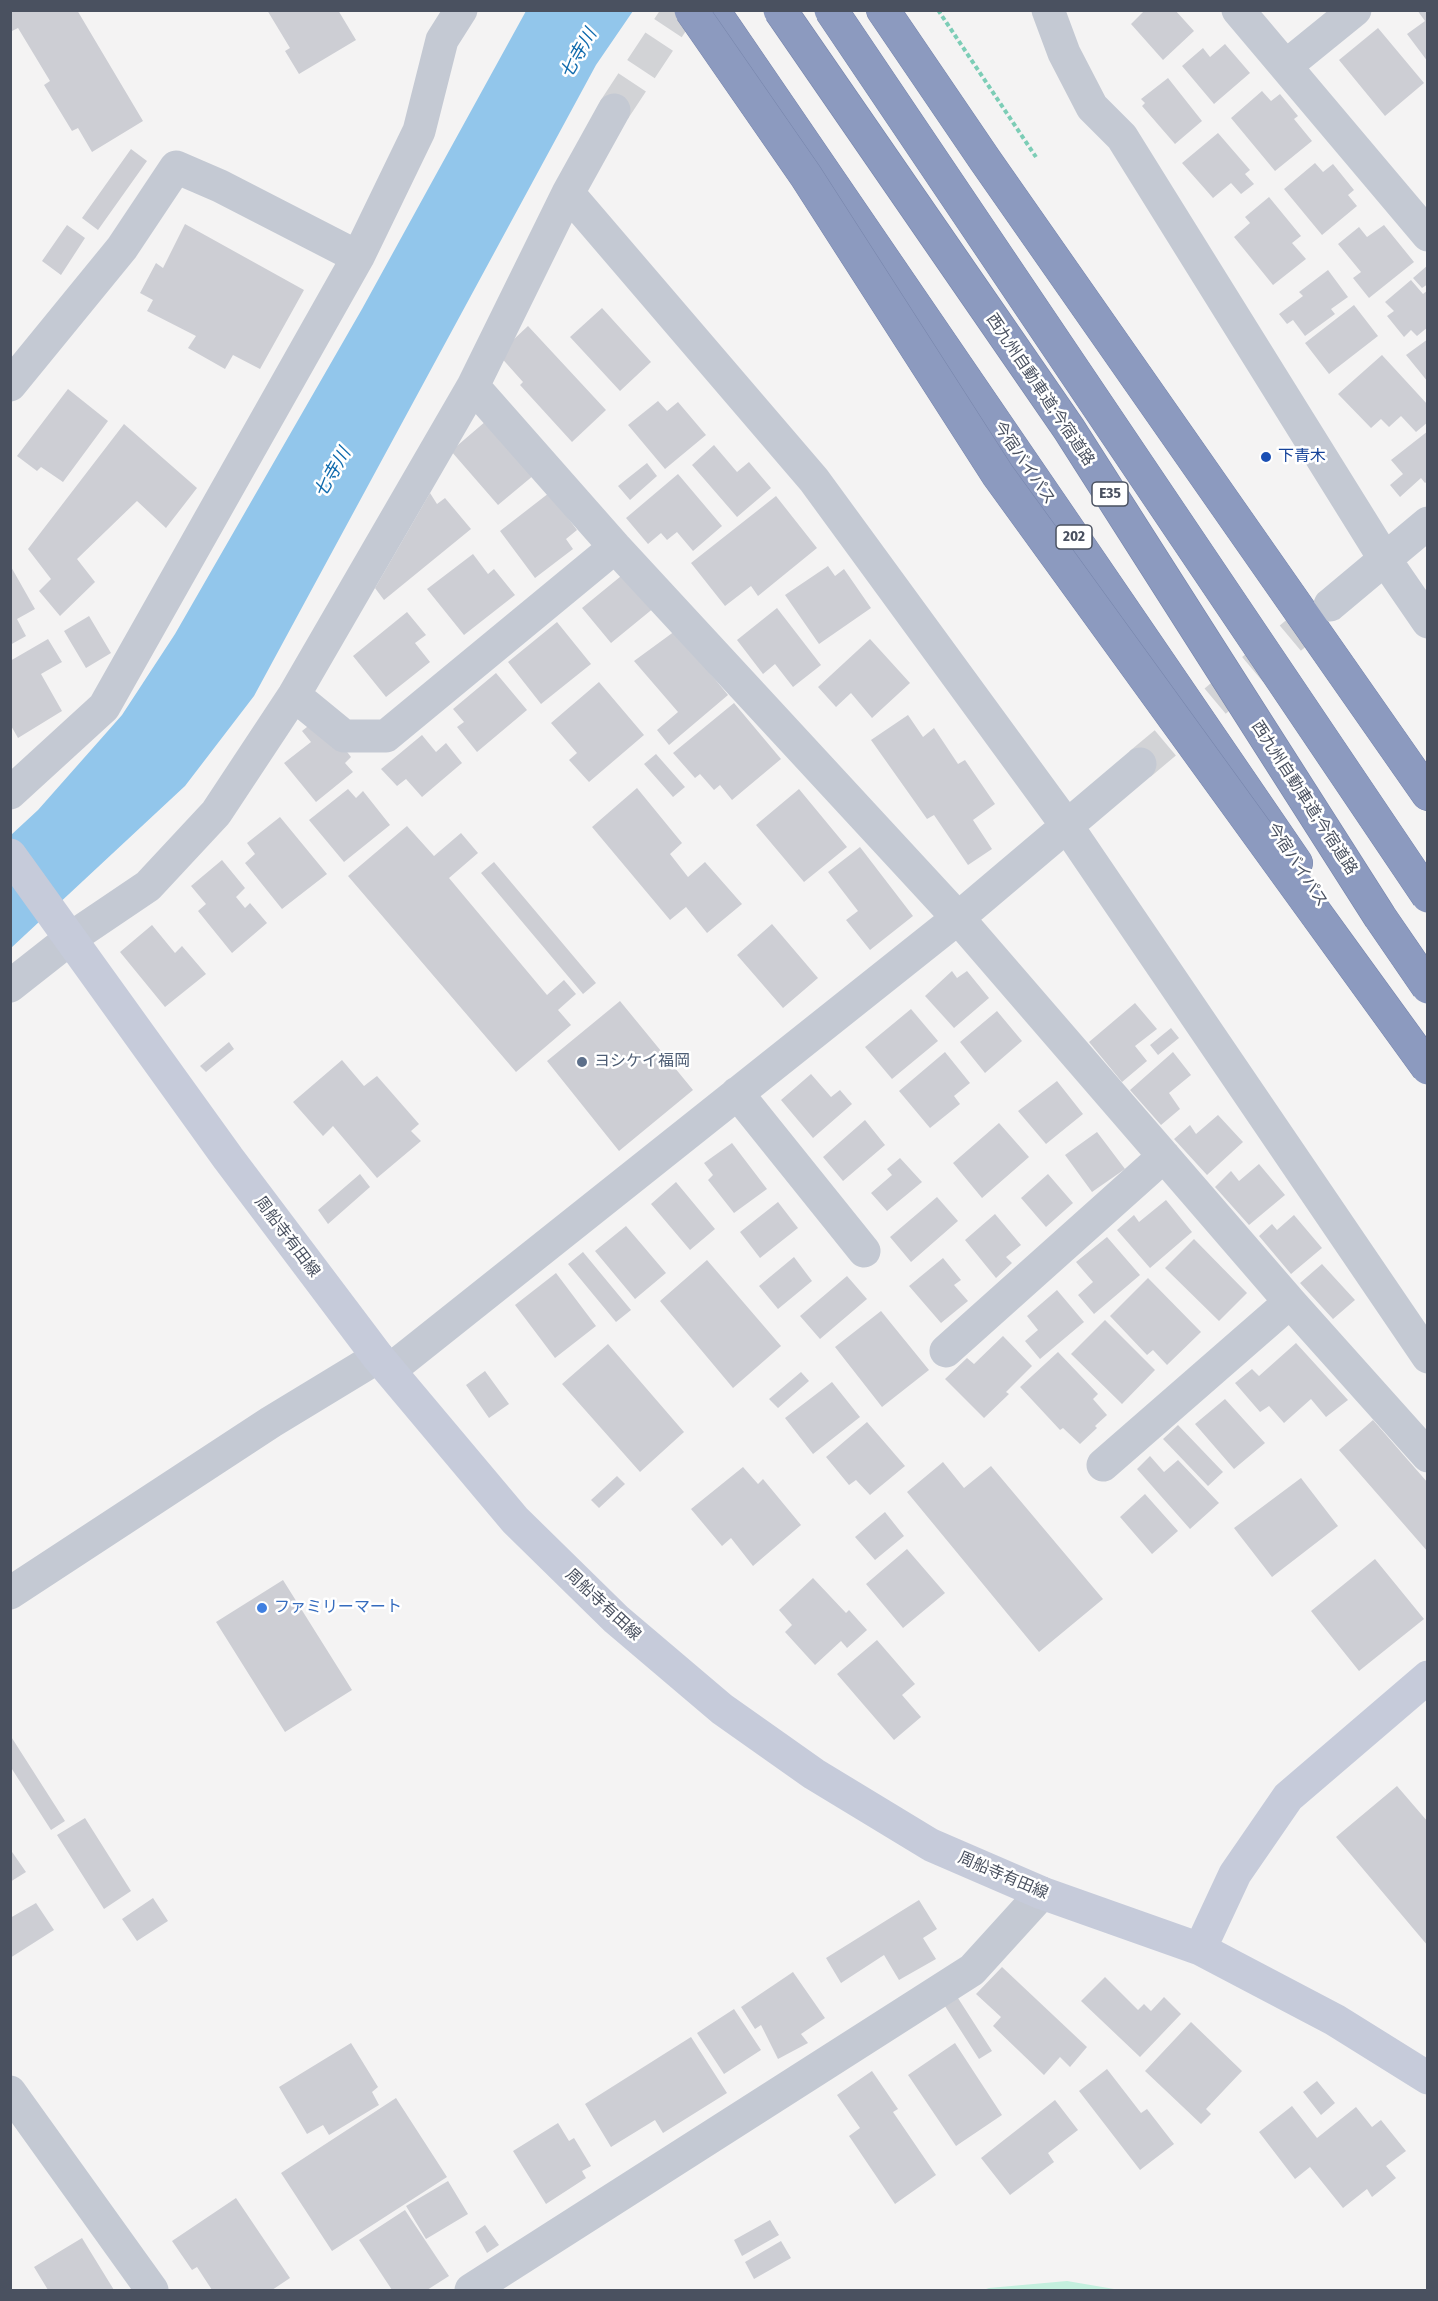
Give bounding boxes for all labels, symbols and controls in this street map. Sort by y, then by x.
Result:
water label: 七寺川 [556,25,602,83]
street label: 西九州自動車道;今宿道路 [982,310,1098,470]
street label: 今宿バイパス [989,418,1059,508]
water label: 七寺川 [310,444,356,502]
place label: 下青木 [1278,447,1326,467]
marker: 下青木 [1259,450,1273,464]
road number: E35 [1092,482,1128,506]
road number: 202 [1056,525,1092,549]
street label: 西九州自動車道;今宿道路 [1247,718,1361,878]
street label: 今宿バイパス [1263,820,1331,910]
place label: ヨシケイ福岡 [594,1052,690,1072]
marker: ヨシケイ福岡 [575,1055,589,1069]
street label: 周船寺有田線 [250,1193,324,1281]
street label: 周船寺有田線 [561,1565,645,1645]
place label: ファミリーマート [274,1598,402,1618]
marker: ファミリーマート [255,1601,269,1615]
street label: 周船寺有田線 [955,1848,1051,1904]

